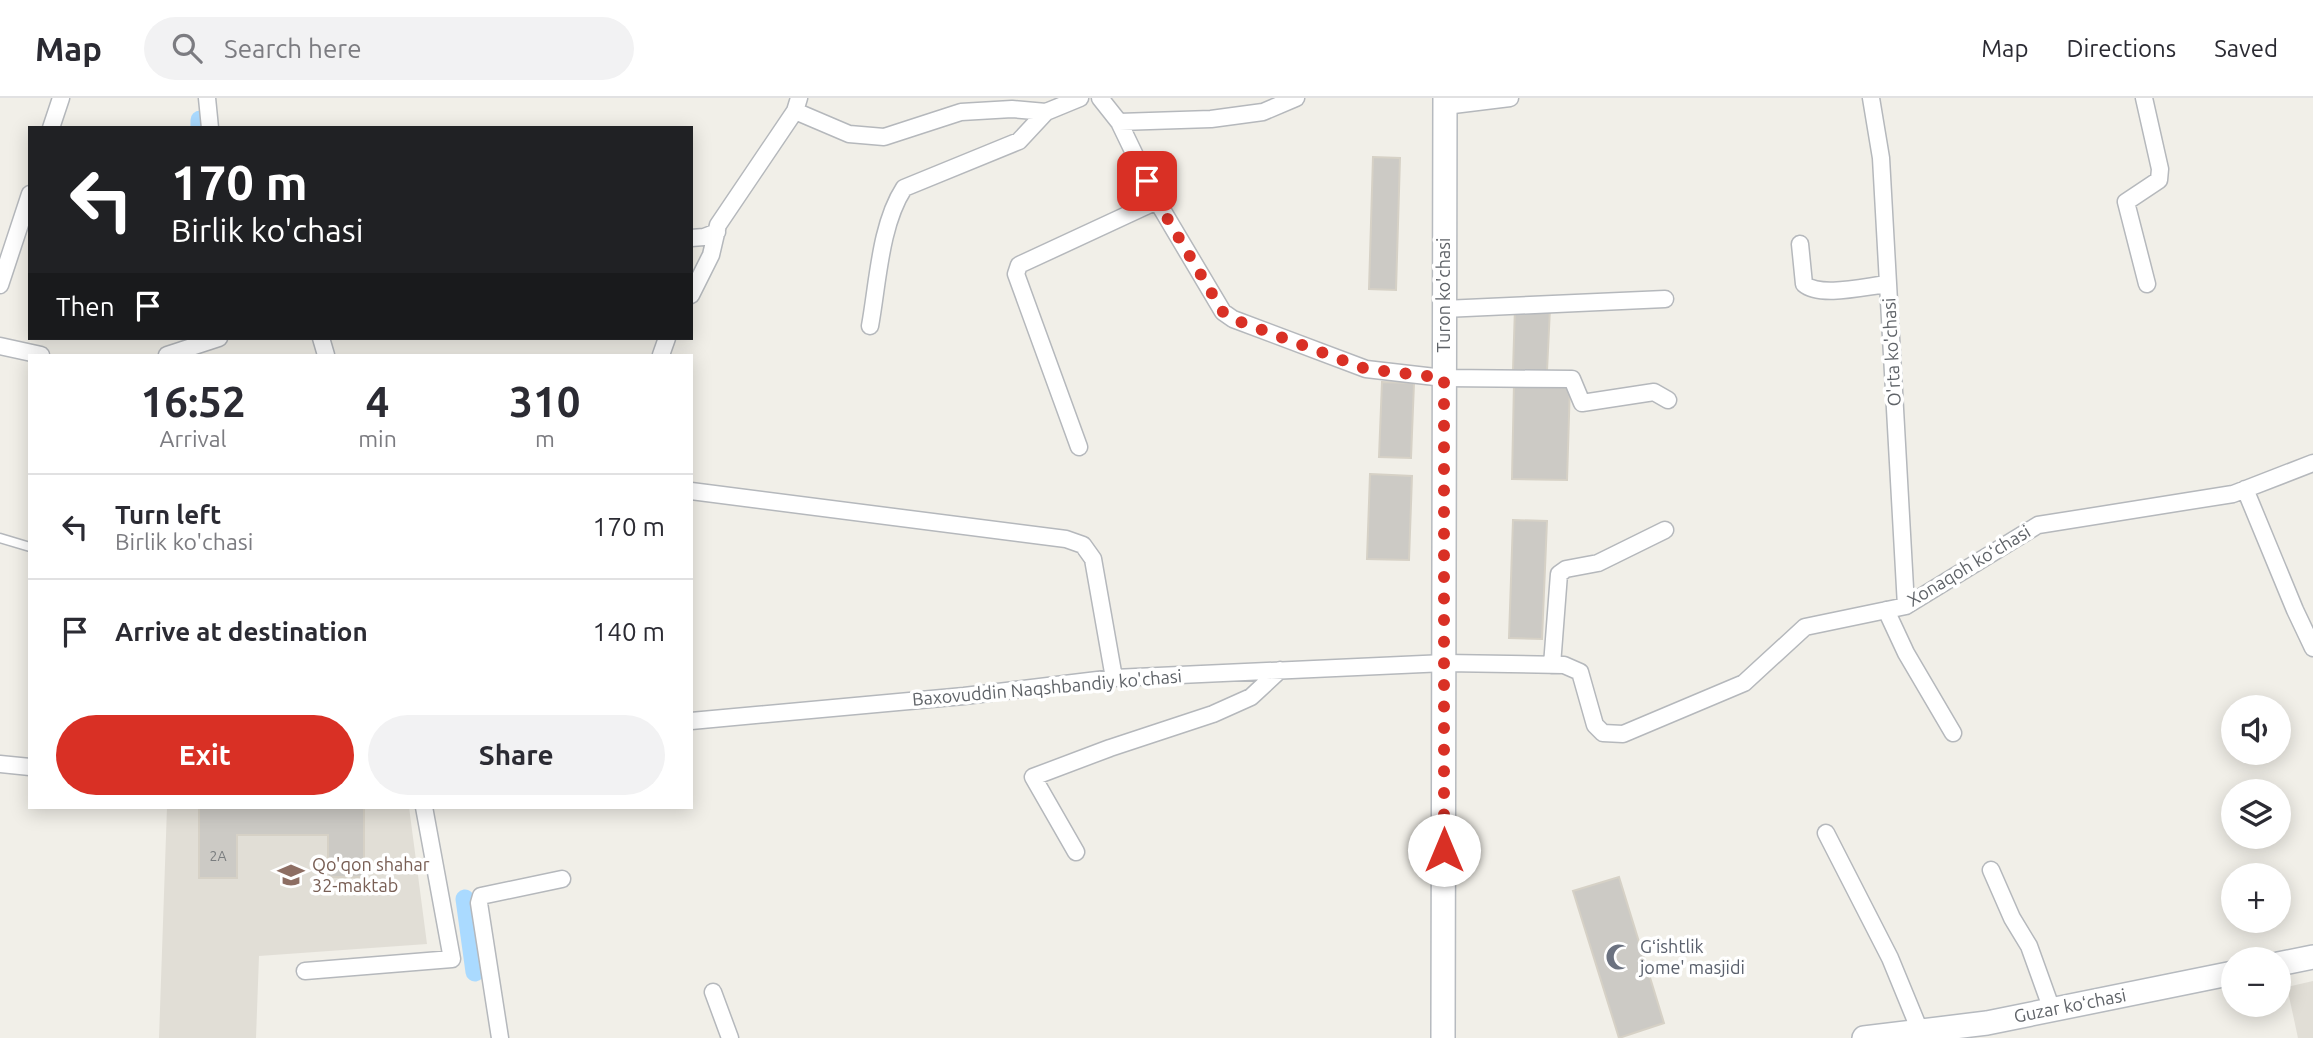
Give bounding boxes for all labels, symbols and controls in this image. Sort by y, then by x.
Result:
search box [144,17,634,80]
icon: search [168,29,206,67]
text: Map [35,30,102,67]
text: Search here [224,34,362,63]
text: Map [1981,35,2028,62]
text: Directions [2066,35,2176,62]
text: Saved [2214,35,2278,62]
pin [1117,151,1177,211]
icon: left [56,154,147,245]
text: 170 m [171,154,308,209]
icon: arrive [1128,162,1166,200]
text: Birlik ko'chasi [171,212,363,248]
street label: Turon ko'chasi [1433,238,1453,352]
icon: arrive [129,287,167,325]
text: Then [56,292,115,321]
street label: O'rta ko'chasi [1878,297,1904,407]
text: 16:52 [141,378,246,425]
text: 4 [366,378,389,425]
text: 310 [509,378,580,425]
text: Arrival [160,426,227,451]
text: min [358,426,397,451]
text: m [535,426,555,451]
text: Turn left [115,500,221,529]
icon: left [56,508,94,546]
text: 170 m [593,512,665,541]
street label: Xonaqoh koʻchasi [1903,521,2034,610]
text: Birlik ko'chasi [115,529,253,554]
icon: arrive [56,613,94,651]
text: Arrive at destination [115,617,368,646]
text: 140 m [593,617,665,646]
street label: Baxovuddin Naqshbandiy ko'chasi [911,665,1183,709]
map controls [2221,695,2291,1017]
button: sound [2221,695,2291,765]
button: Exit [56,715,354,795]
button: Share [368,715,665,795]
button: layers [2221,779,2291,849]
position arrow [1407,813,1481,887]
house number: 2A [210,848,227,864]
place label: Qo'qon shahar 32-maktab [312,854,430,895]
school or university icon: Qo'qon shahar 32-maktab [276,860,306,890]
button: + [2221,863,2291,933]
place label: Gʻishtlik jome' masjidi [1638,936,1745,977]
mosque icon: Gʻishtlik jome' masjidi [1604,942,1634,972]
button: − [2221,947,2291,1017]
street label: Guzar koʻchasi [2012,984,2128,1026]

